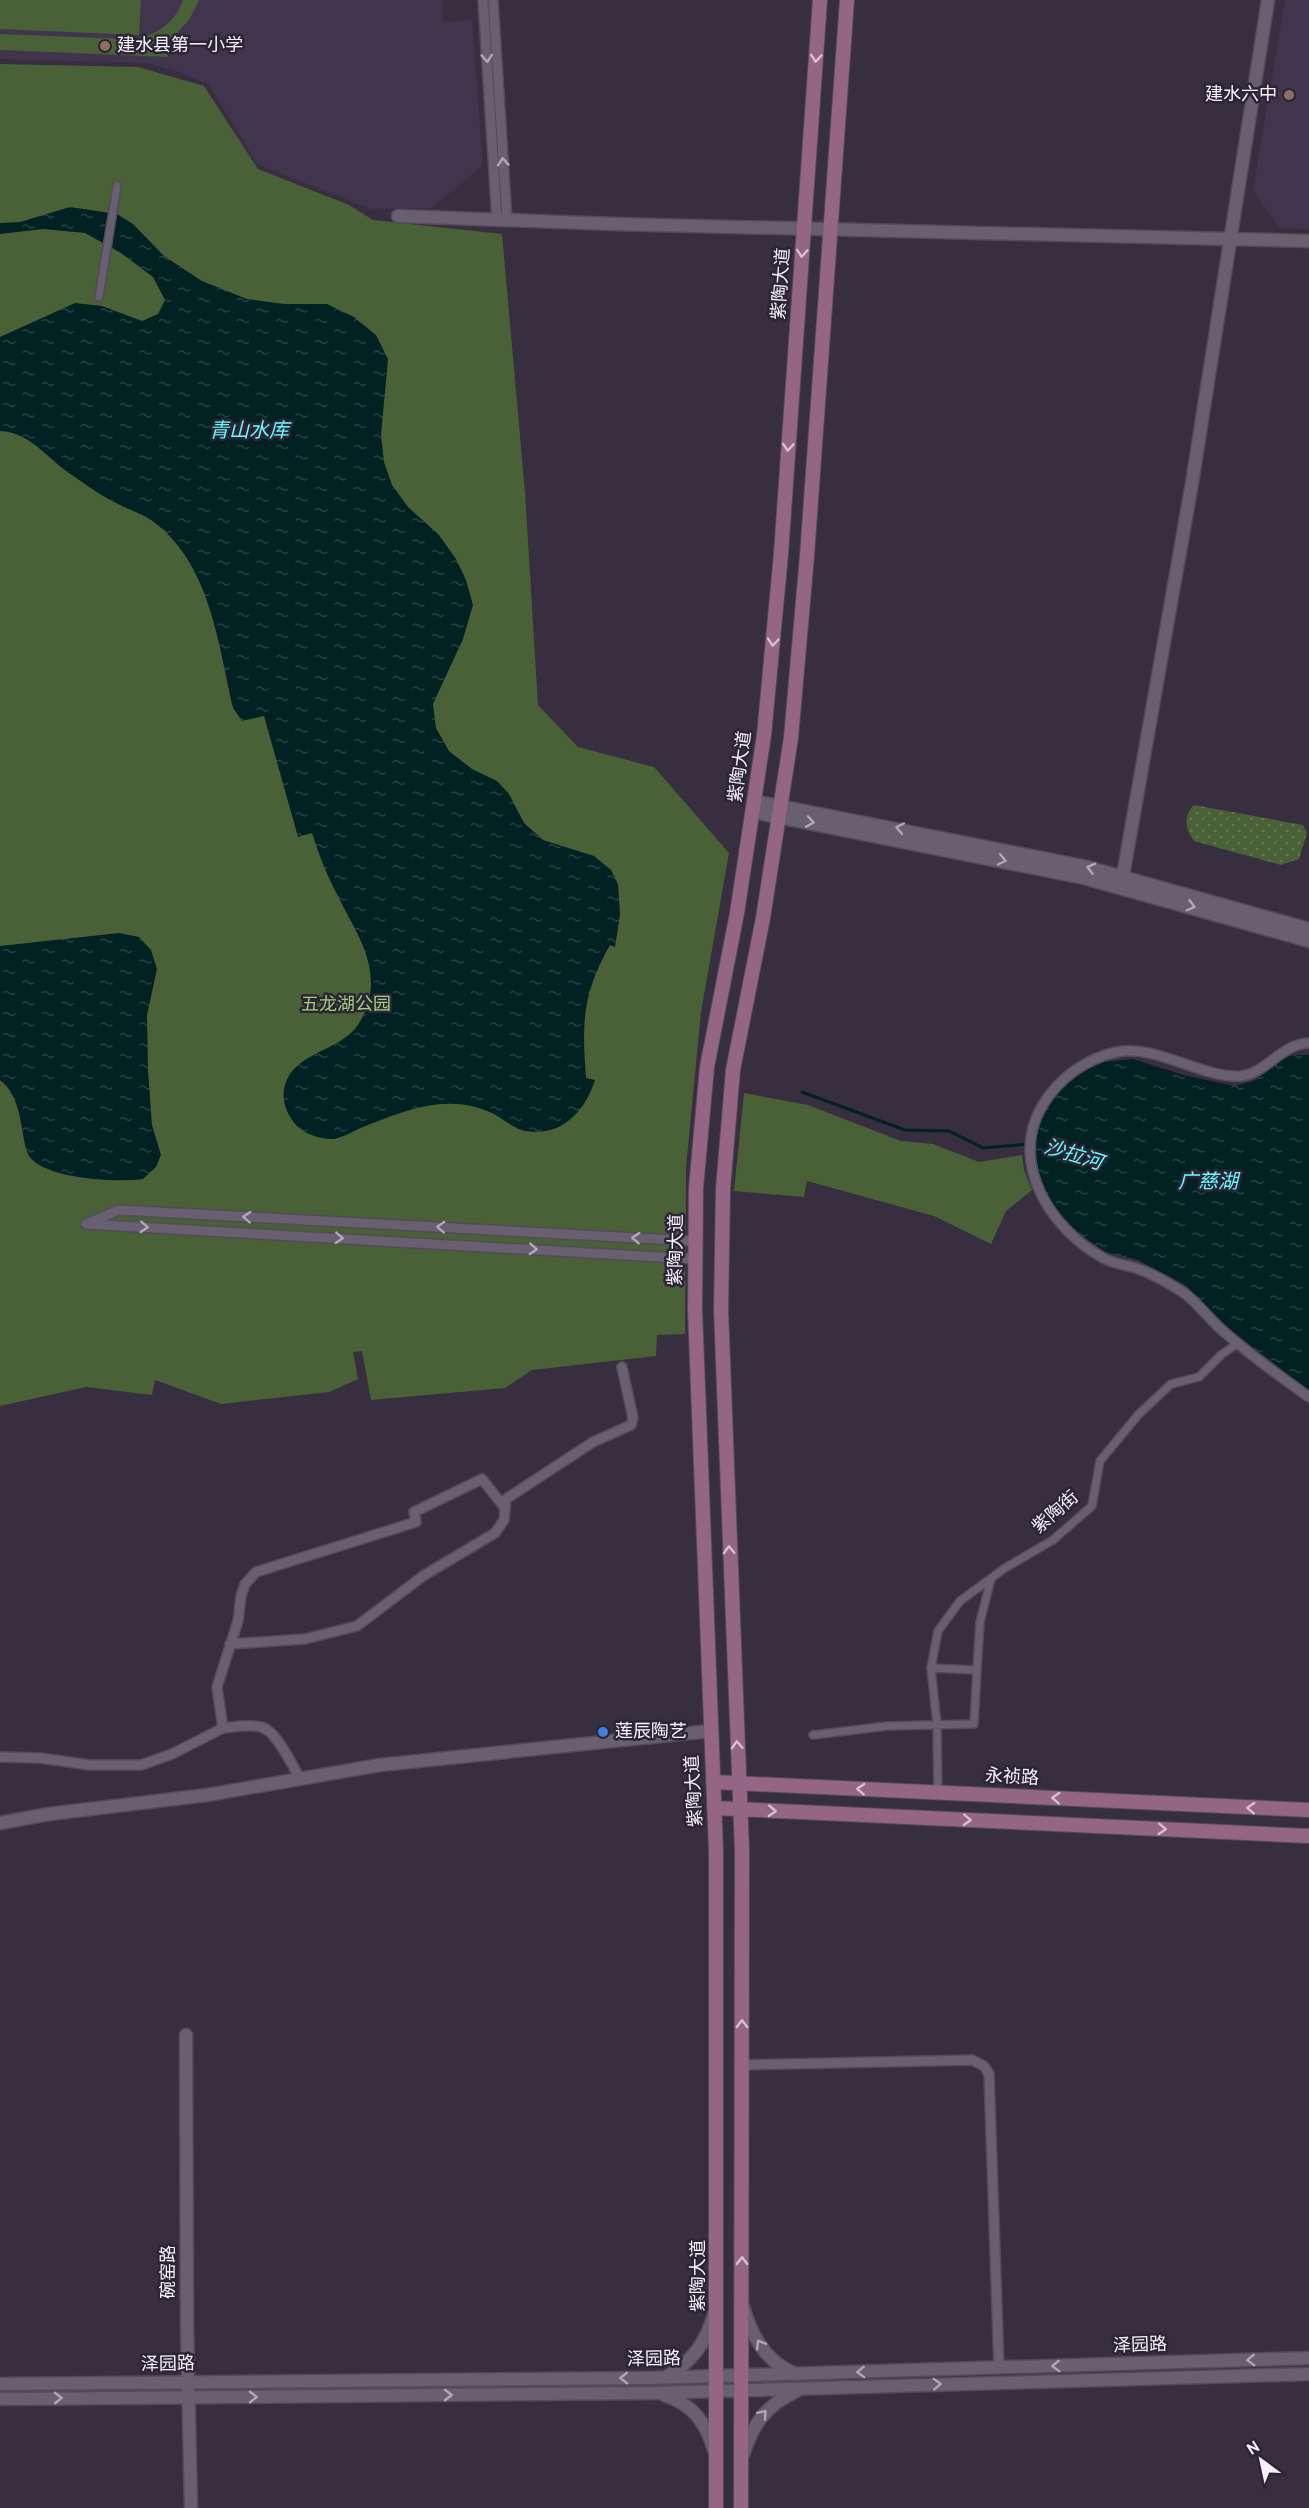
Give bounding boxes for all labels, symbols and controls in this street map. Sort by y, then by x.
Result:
place label: 建水县第一小学 [117,35,243,58]
marker: 建水县第一小学 [98,39,112,53]
one-way arrow [481,54,494,63]
one-way arrow [810,54,823,63]
place label: 建水六中 [1205,84,1277,107]
marker: 建水六中 [1282,88,1296,102]
one-way arrow [497,157,510,166]
street label: 紫陶大道 [768,247,796,321]
one-way arrow [796,248,809,257]
water label: 青山水库 [209,419,292,445]
one-way arrow [782,443,795,452]
one-way arrow [767,637,780,646]
street label: 紫陶大道 [725,730,757,804]
one-way arrow [805,816,815,828]
one-way arrow [895,822,905,835]
one-way arrow [996,853,1006,866]
one-way arrow [1086,863,1096,876]
one-way arrow [1186,898,1196,911]
park label: 五龙湖公园 [301,994,391,1017]
water label: 沙拉河 [1041,1135,1109,1178]
water label: 广慈湖 [1178,1170,1241,1196]
one-way arrow [242,1210,251,1223]
street label: 紫陶大道 [665,1214,689,1286]
one-way arrow [139,1220,149,1233]
one-way arrow [437,1221,446,1234]
one-way arrow [334,1232,343,1245]
one-way arrow [632,1232,641,1245]
one-way arrow [529,1243,538,1256]
street label: 紫陶街 [1028,1487,1084,1539]
one-way arrow [723,1545,736,1554]
place label: 莲辰陶艺 [615,1721,687,1744]
marker: 莲辰陶艺 [596,1725,610,1739]
one-way arrow [731,1740,744,1749]
street label: 紫陶大道 [682,1754,708,1828]
street label: 永祯路 [984,1765,1040,1791]
one-way arrow [856,1783,865,1796]
one-way arrow [1051,1792,1060,1805]
one-way arrow [1246,1801,1255,1814]
one-way arrow [768,1804,777,1817]
one-way arrow [963,1813,972,1826]
one-way arrow [1157,1822,1166,1835]
one-way arrow [736,2019,748,2028]
street label: 紫陶大道 [688,2240,711,2312]
street label: 碗窑路 [158,2245,181,2299]
one-way arrow [736,2256,748,2265]
street label: 泽园路 [1113,2334,1167,2358]
one-way arrow [756,2340,767,2350]
street label: 泽园路 [627,2348,681,2372]
street label: 泽园路 [141,2353,195,2377]
one-way arrow [1246,2354,1255,2367]
one-way arrow [1051,2360,1060,2372]
one-way arrow [856,2365,865,2378]
one-way arrow [619,2372,628,2384]
one-way arrow [933,2377,942,2390]
one-way arrow [444,2389,453,2401]
one-way arrow [249,2390,258,2403]
one-way arrow [54,2392,63,2404]
one-way arrow [756,2411,767,2421]
north arrow [1231,2430,1291,2490]
text: N [1244,2438,1264,2461]

